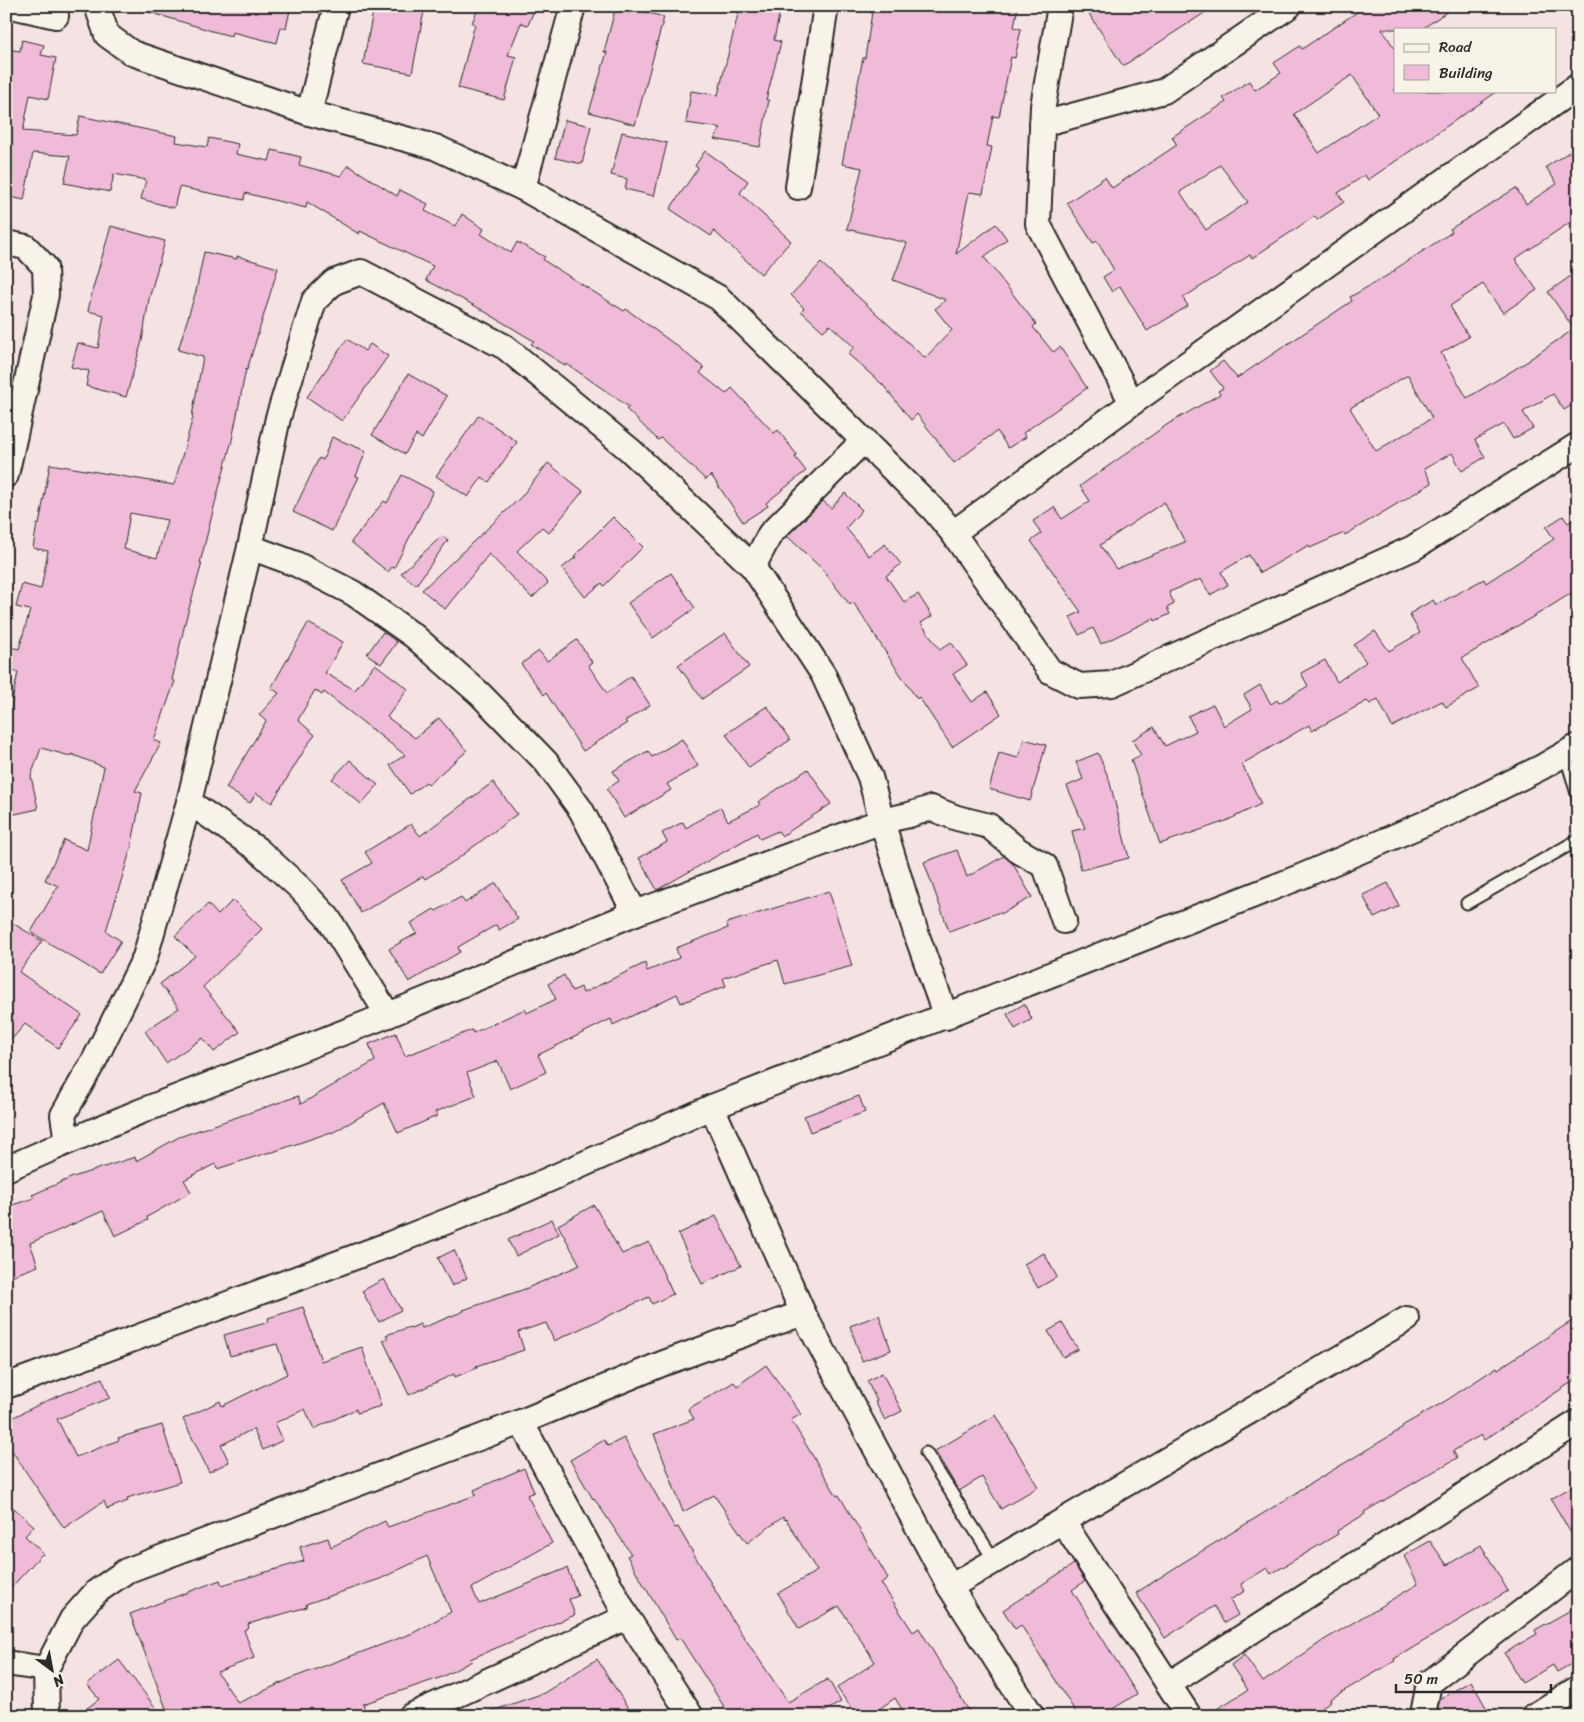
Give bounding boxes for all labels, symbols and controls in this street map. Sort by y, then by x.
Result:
legend [1394,28,1556,92]
text: Road [1439,34,1472,60]
text: Building [1439,60,1493,86]
north arrow [28,1644,78,1694]
scale bar [1396,1662,1552,1694]
text: 50 m [1404,1666,1439,1692]
text: N [48,1667,70,1694]

